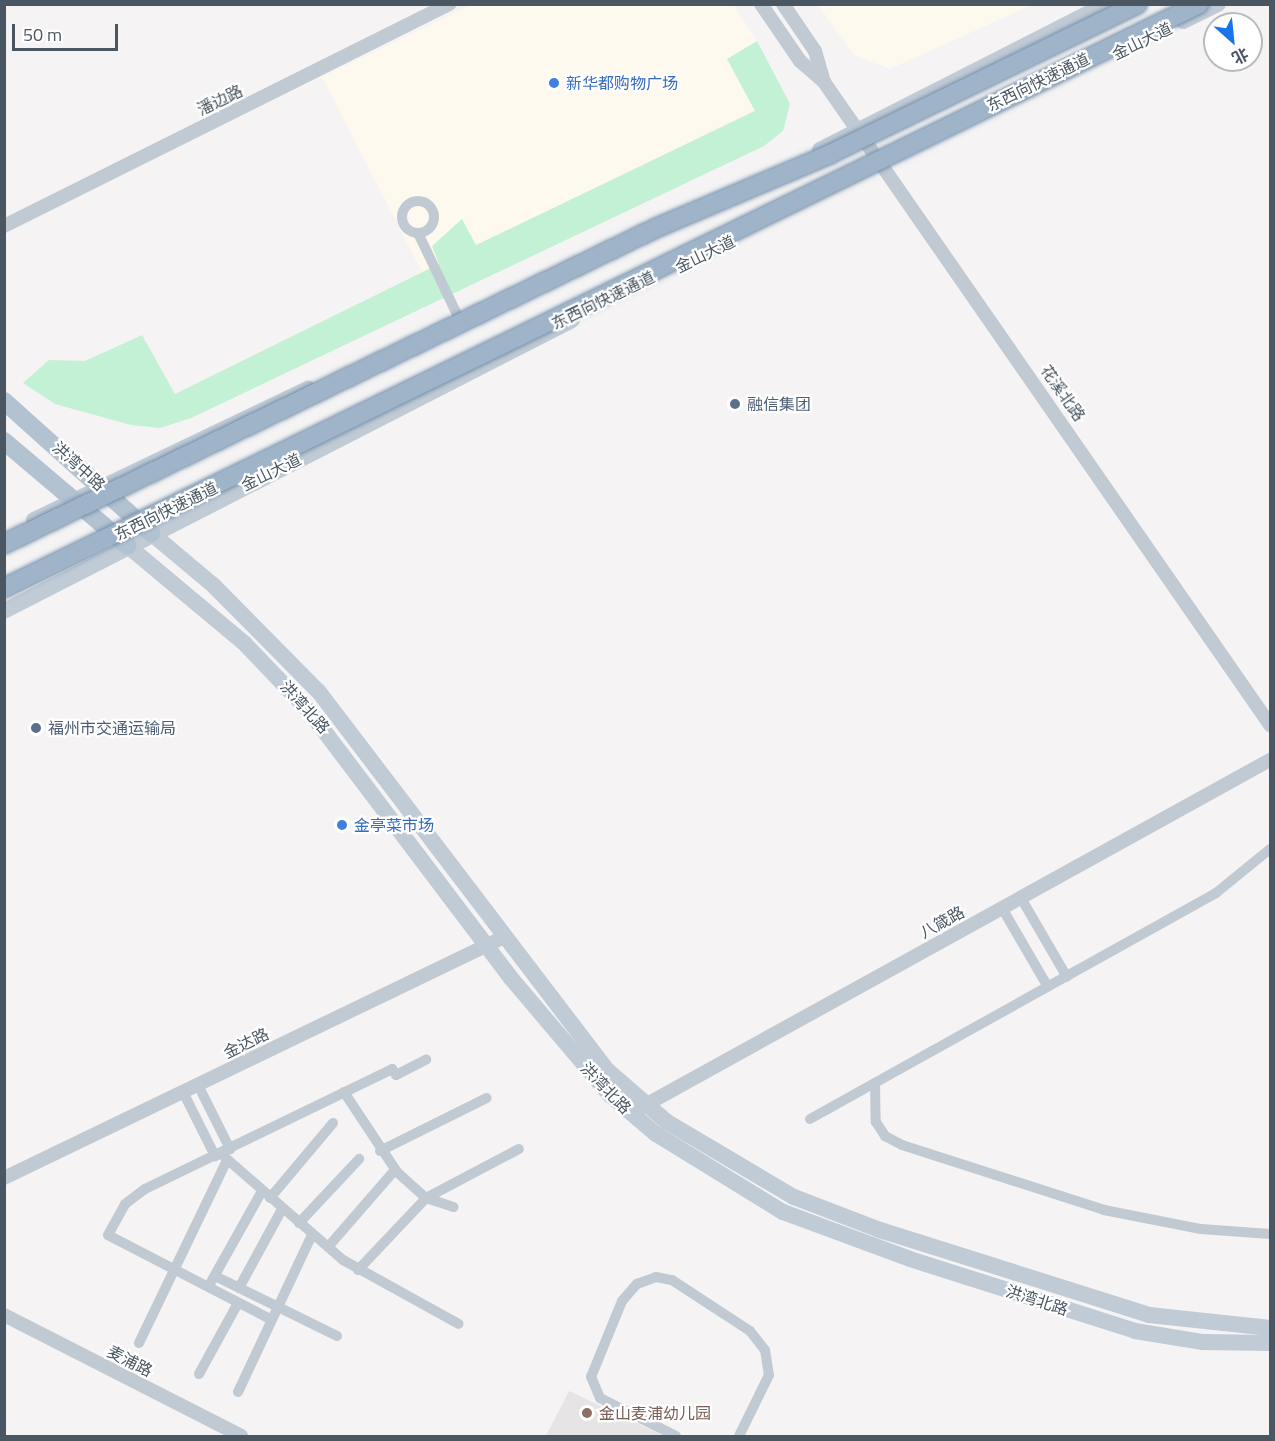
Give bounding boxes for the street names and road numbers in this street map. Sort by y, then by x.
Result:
street label: 金山大道 [1109,18,1175,64]
street label: 东西向快速通道 [983,49,1093,115]
street label: 潘边路 [194,81,246,119]
street label: 金山大道 [672,231,738,277]
street label: 东西向快速通道 [548,267,658,333]
street label: 花溪北路 [1037,361,1089,425]
street label: 洪湾中路 [49,437,109,495]
street label: 金山大道 [238,449,304,495]
street label: 东西向快速通道 [111,478,221,544]
street label: 洪湾北路 [276,677,334,737]
street label: 八箴路 [916,902,968,942]
street label: 金达路 [220,1024,272,1062]
street label: 洪湾北路 [577,1058,635,1118]
street label: 洪湾北路 [1004,1281,1070,1319]
street label: 麦浦路 [104,1342,156,1380]

